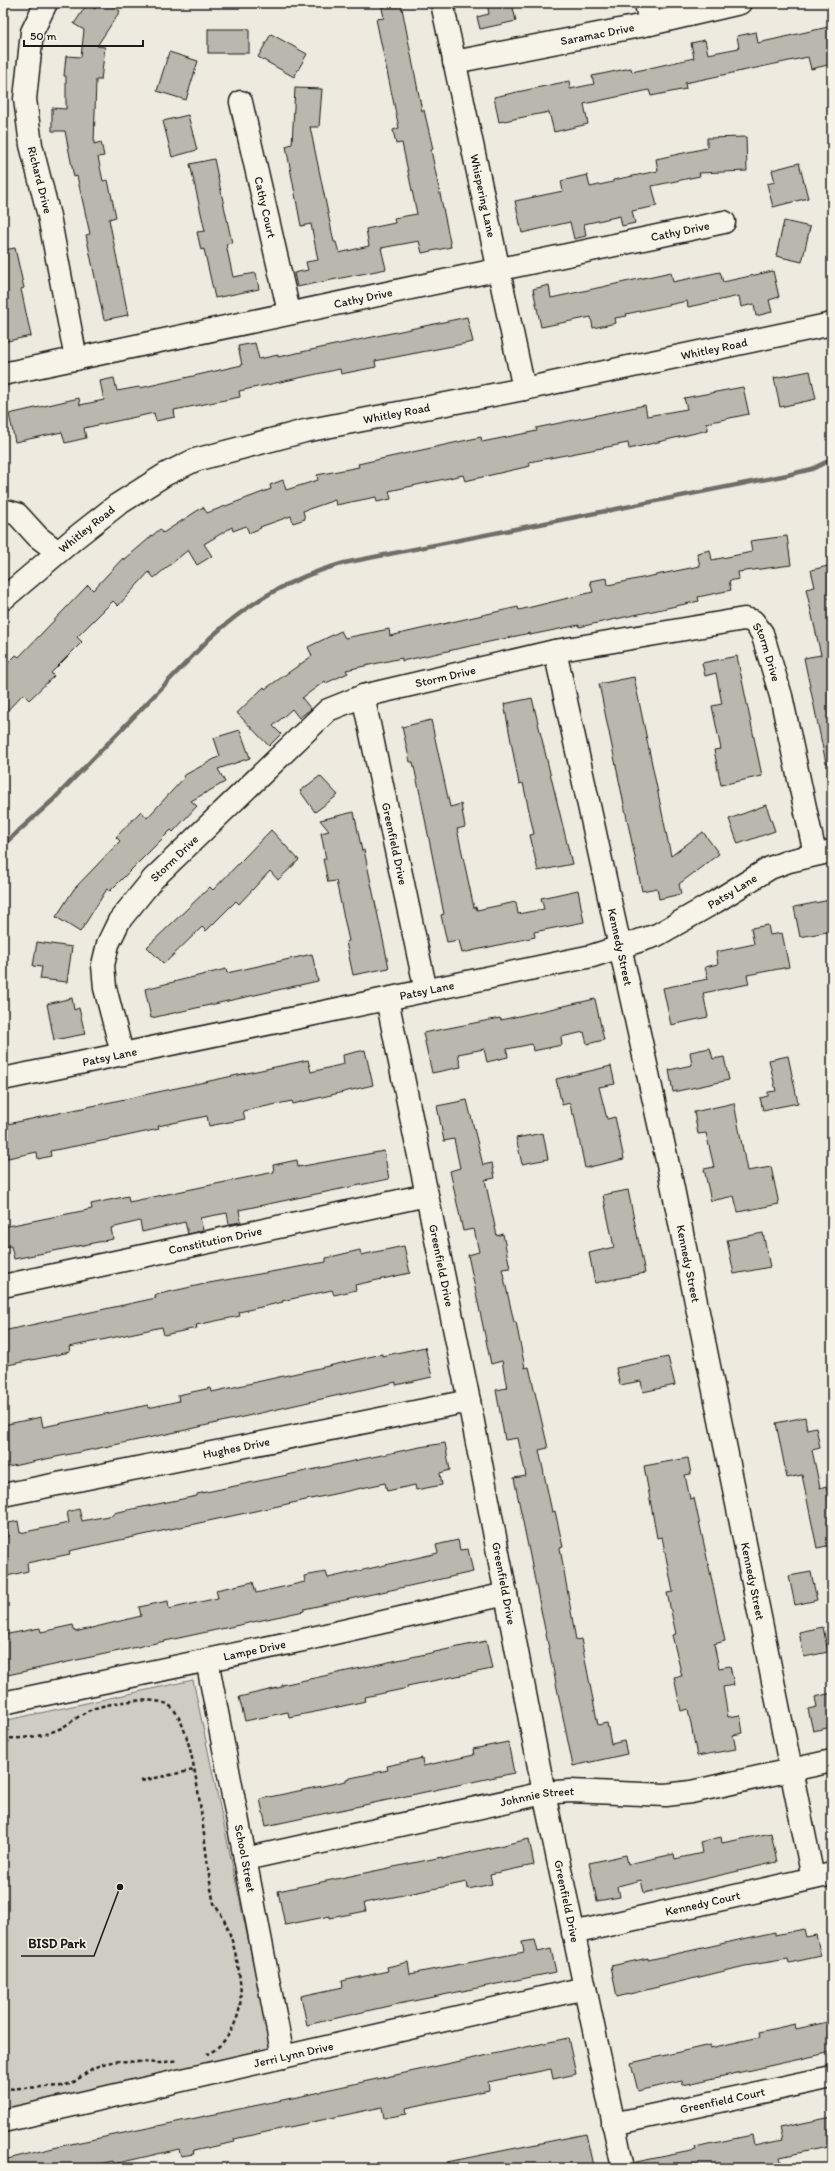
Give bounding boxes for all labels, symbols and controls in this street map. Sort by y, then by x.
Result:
street label: Saramac Drive [559,20,636,48]
scale bar [24,22,143,48]
text: 50 m [30,29,56,43]
street label: Richard Drive [25,145,55,215]
street label: Whispering Lane [467,153,499,239]
street label: Cathy Court [251,175,279,240]
street label: Cathy Drive [649,218,711,244]
street label: Cathy Drive [332,285,394,311]
street label: Whitley Road [679,335,749,363]
street label: Whitley Road [362,400,432,427]
street label: Whitley Road [56,502,118,556]
street label: Storm Drive [750,620,783,683]
street label: Storm Drive [414,663,477,691]
street label: Greenfield Drive [379,801,410,886]
street label: Storm Drive [147,832,201,885]
street label: Patsy Lane [705,871,760,912]
street label: Kennedy Street [605,907,636,988]
street label: Patsy Lane [398,978,456,1003]
street label: Patsy Lane [81,1044,138,1069]
street label: Greenfield Drive [426,1223,457,1308]
street label: Constitution Drive [167,1224,263,1257]
street label: Kennedy Street [673,1224,703,1304]
street label: Hughes Drive [202,1434,271,1462]
street label: Greenfield Drive [489,1541,519,1626]
street label: Kennedy Street [738,1541,768,1622]
street label: Lampe Drive [222,1637,287,1664]
street label: Johnnie Street [499,1784,575,1809]
street label: School Street [232,1823,258,1894]
street label: Greenfield Drive [551,1859,582,1944]
street label: Kennedy Court [664,1888,742,1919]
callout: BISD Park [21,1931,94,1956]
text: BISD Park [28,1936,86,1951]
street label: Jerri Lynn Drive [252,2039,335,2071]
street label: Greenfield Court [679,2084,767,2116]

